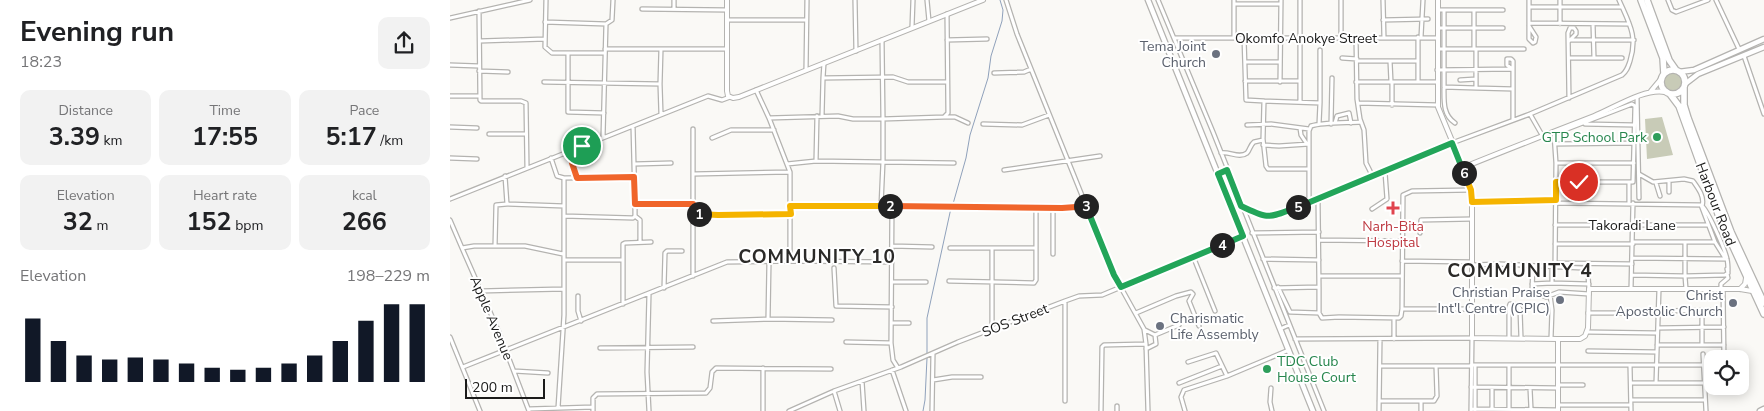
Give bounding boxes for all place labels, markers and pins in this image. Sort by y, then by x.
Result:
place label: Tema Joint Church [1140,37,1206,72]
marker: Tema Joint Church [1210,48,1222,60]
pin [561,125,603,167]
place label: GTP School Park [1542,128,1648,147]
marker: GTP School Park [1651,131,1663,143]
pin: 6 [1452,160,1476,186]
pin [1558,161,1600,203]
pin: 2 [878,194,902,218]
pin: 3 [1074,194,1098,218]
pin: 5 [1286,194,1310,220]
marker: Narh-Bita Hospital [1386,201,1400,215]
pin: 1 [686,202,712,226]
place label: Narh-Bita Hospital [1362,217,1424,252]
pin: 4 [1210,232,1234,258]
place label: Christian Praise Int'l Centre (CPIC) [1437,283,1550,318]
place label: Christ Apostolic Church [1616,286,1723,321]
marker: Christian Praise Int'l Centre (CPIC) [1554,294,1566,306]
marker: Christ Apostolic Church [1727,297,1739,309]
place label: Charismatic Life Assembly [1170,309,1260,344]
marker: Charismatic Life Assembly [1154,320,1166,332]
place label: TDC Club House Court [1277,352,1356,387]
marker: TDC Club House Court [1261,363,1273,375]

